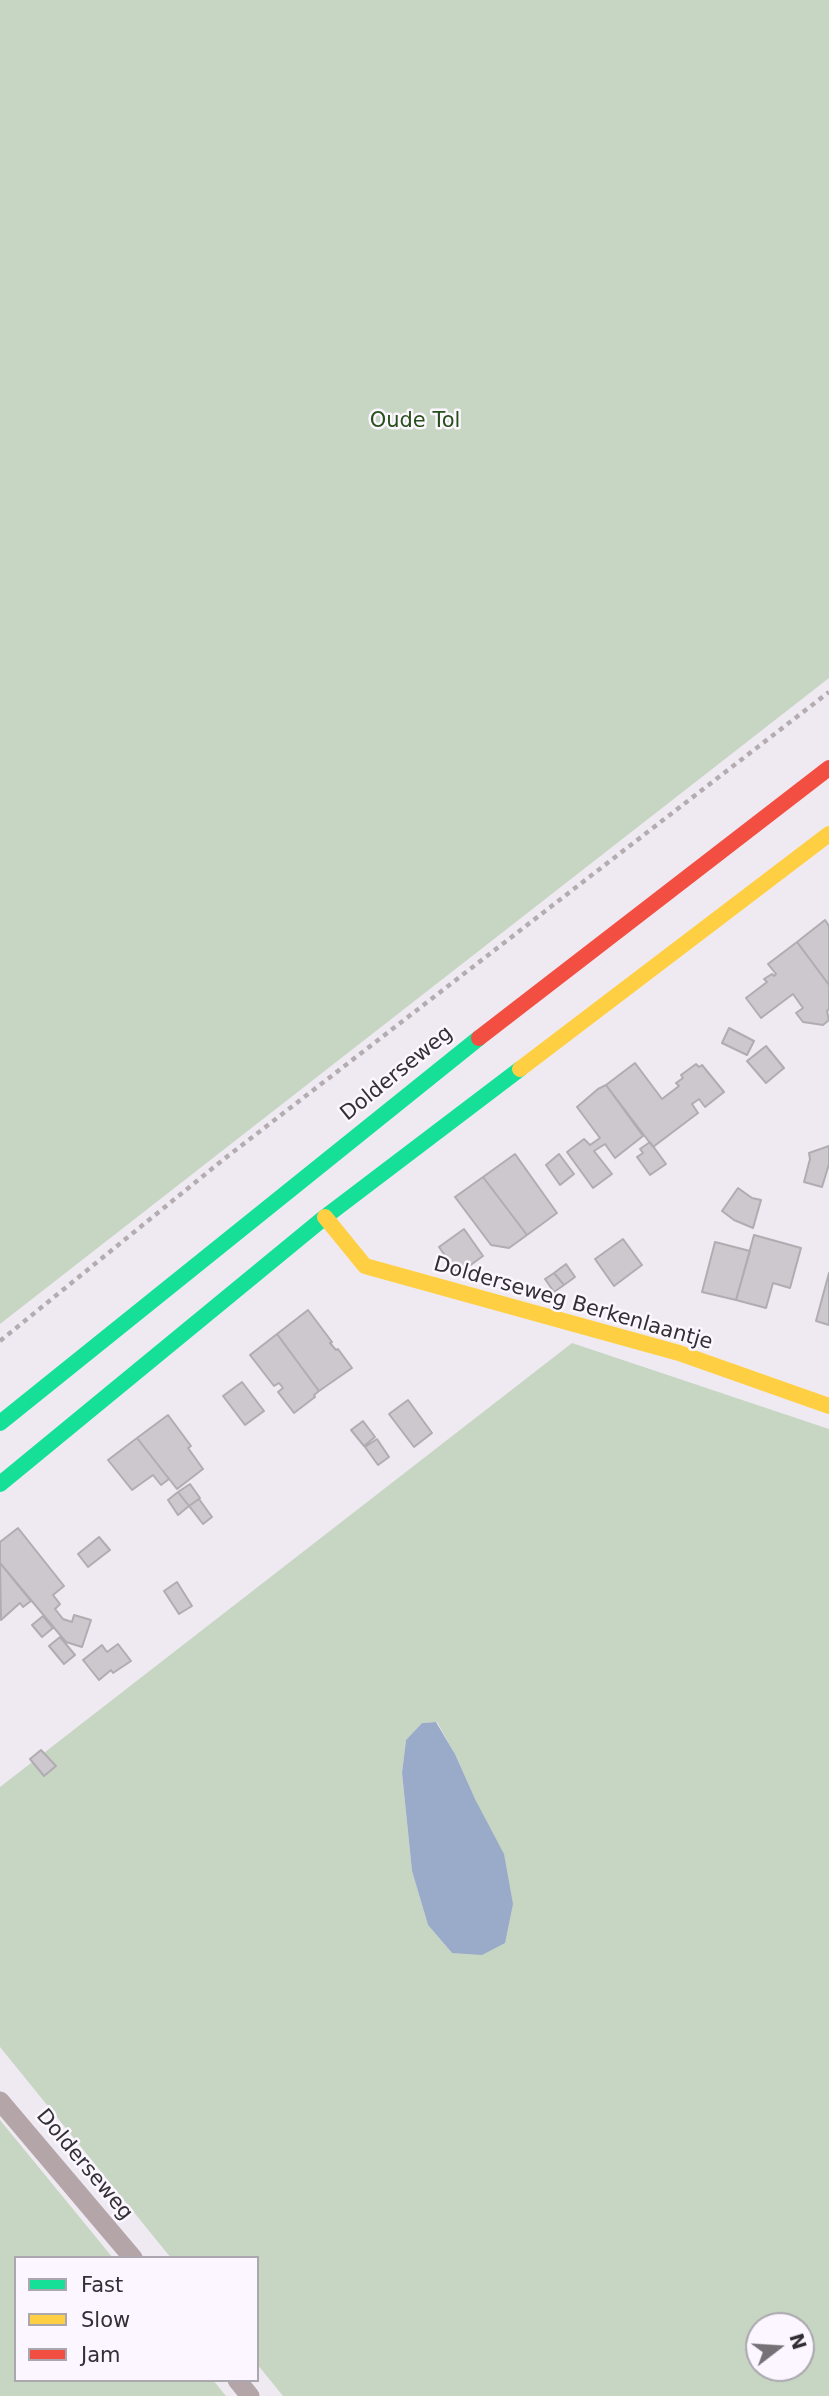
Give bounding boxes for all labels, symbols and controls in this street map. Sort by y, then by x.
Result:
park label: Oude Tol [370,409,460,435]
street label: Dolderseweg [336,1021,458,1127]
street label: Dolderseweg Berkenlaantje [431,1252,715,1356]
street label: Dolderseweg [30,2104,138,2226]
legend [14,2256,259,2382]
text: Fast [81,2273,123,2297]
text: Slow [81,2308,130,2332]
north arrow [745,2312,815,2382]
text: N [785,2331,811,2352]
text: Jam [81,2343,121,2367]

